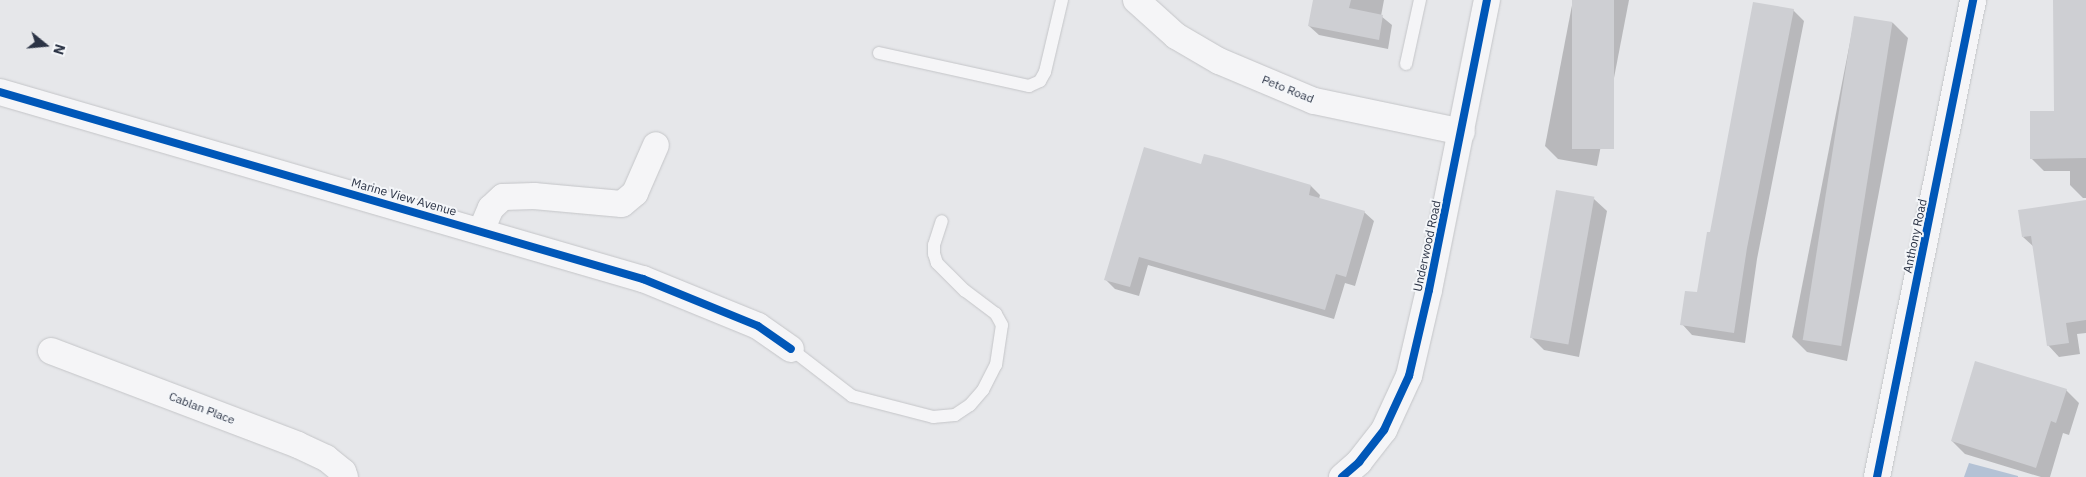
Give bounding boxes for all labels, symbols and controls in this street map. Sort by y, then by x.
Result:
north arrow [20,20,70,70]
text: N [49,42,69,57]
street label: Peto Road [1260,72,1316,106]
street label: Marine View Avenue [350,175,458,219]
street label: Anthony Road [1900,198,1930,274]
street label: Underwood Road [1410,199,1444,293]
street label: Cablan Place [167,389,237,427]

